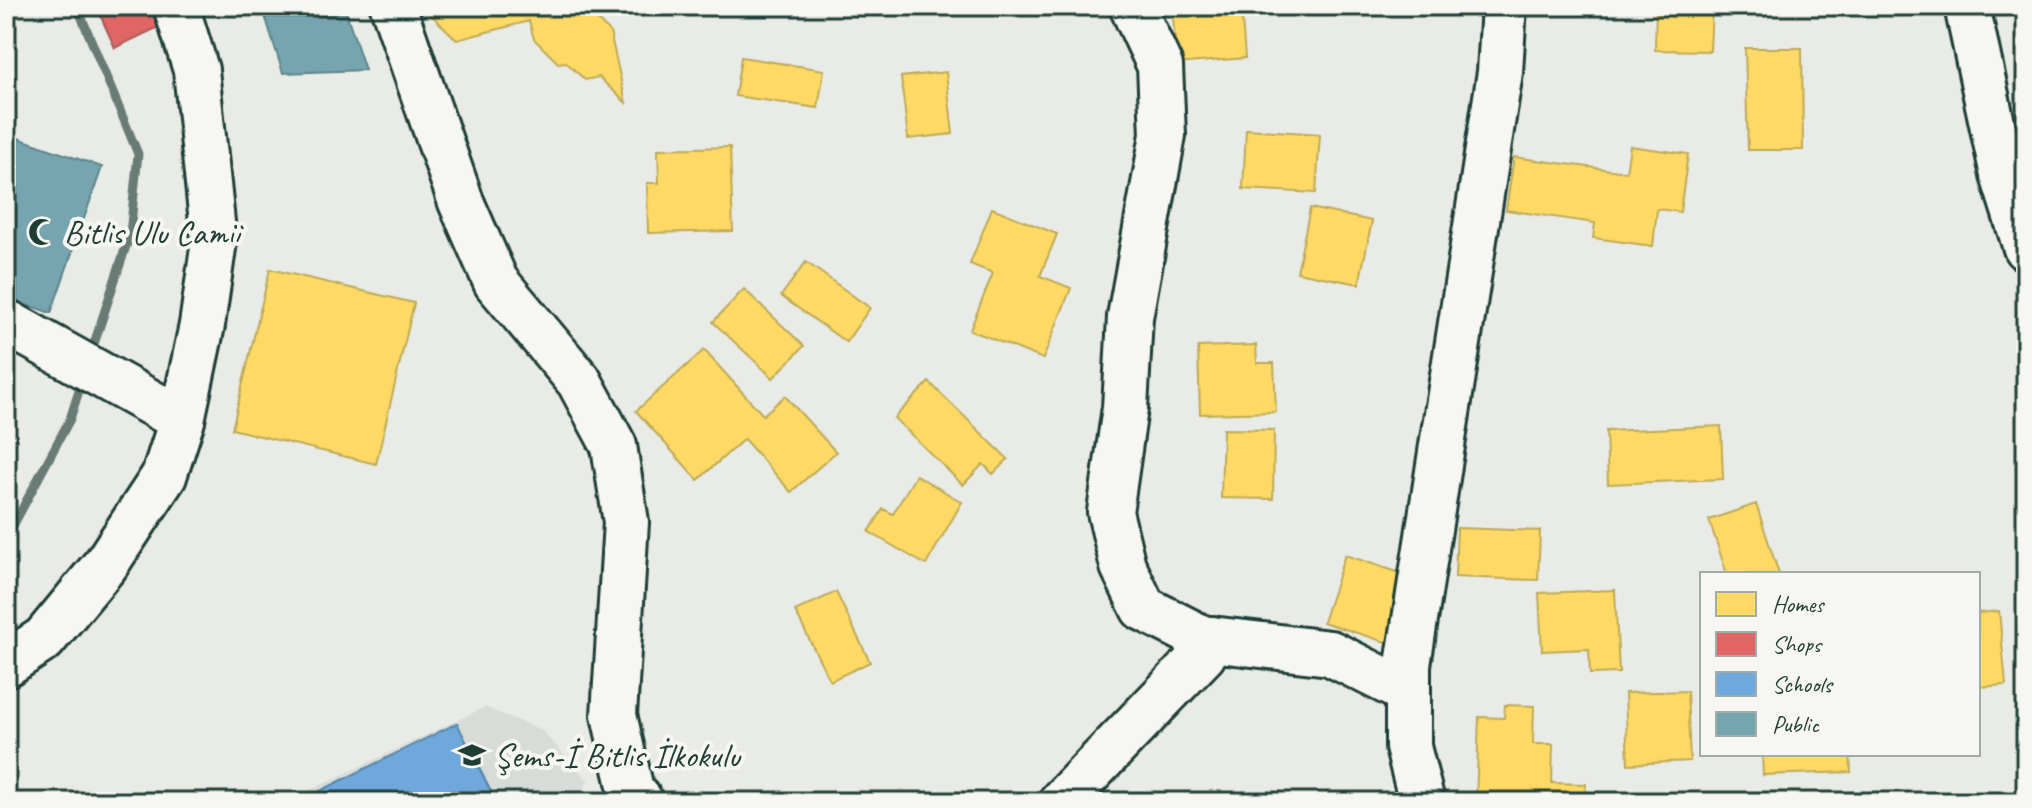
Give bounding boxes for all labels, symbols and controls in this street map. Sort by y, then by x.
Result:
place label: Bitlis Ulu Camii [64,211,245,254]
mosque icon: Bitlis Ulu Camii [27,217,57,247]
legend [1700,572,1980,756]
text: Homes [1772,589,1825,619]
text: Shops [1772,629,1823,659]
text: Schools [1772,669,1835,699]
text: Public [1772,709,1820,739]
place label: Şems-İ Bitlis İlkokulu [494,734,742,777]
school or university icon: Şems-İ Bitlis İlkokulu [457,740,487,770]

